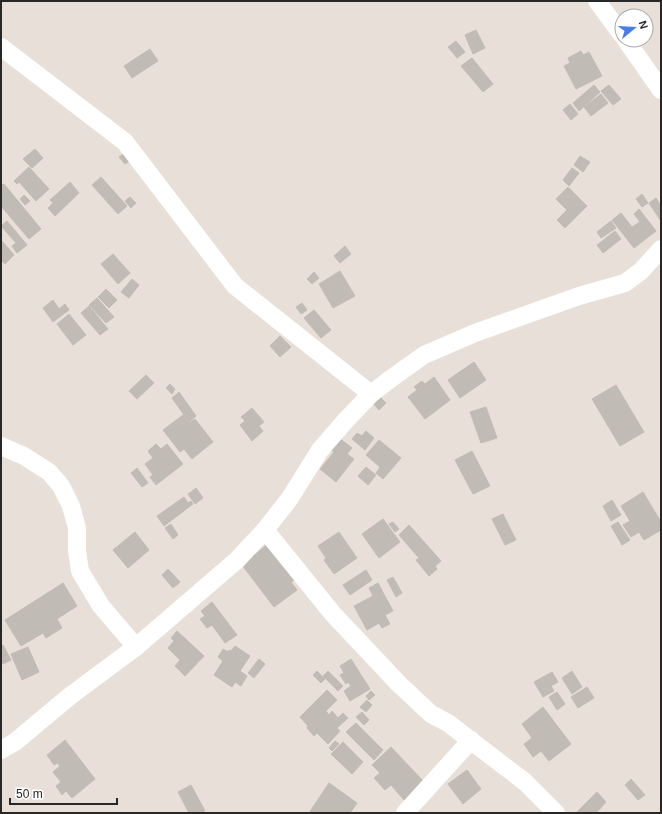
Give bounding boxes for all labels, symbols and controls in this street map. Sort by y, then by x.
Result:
north arrow [614,8,654,48]
text: N [637,19,650,31]
scale bar [10,780,117,806]
text: 50 m [16,787,43,801]

